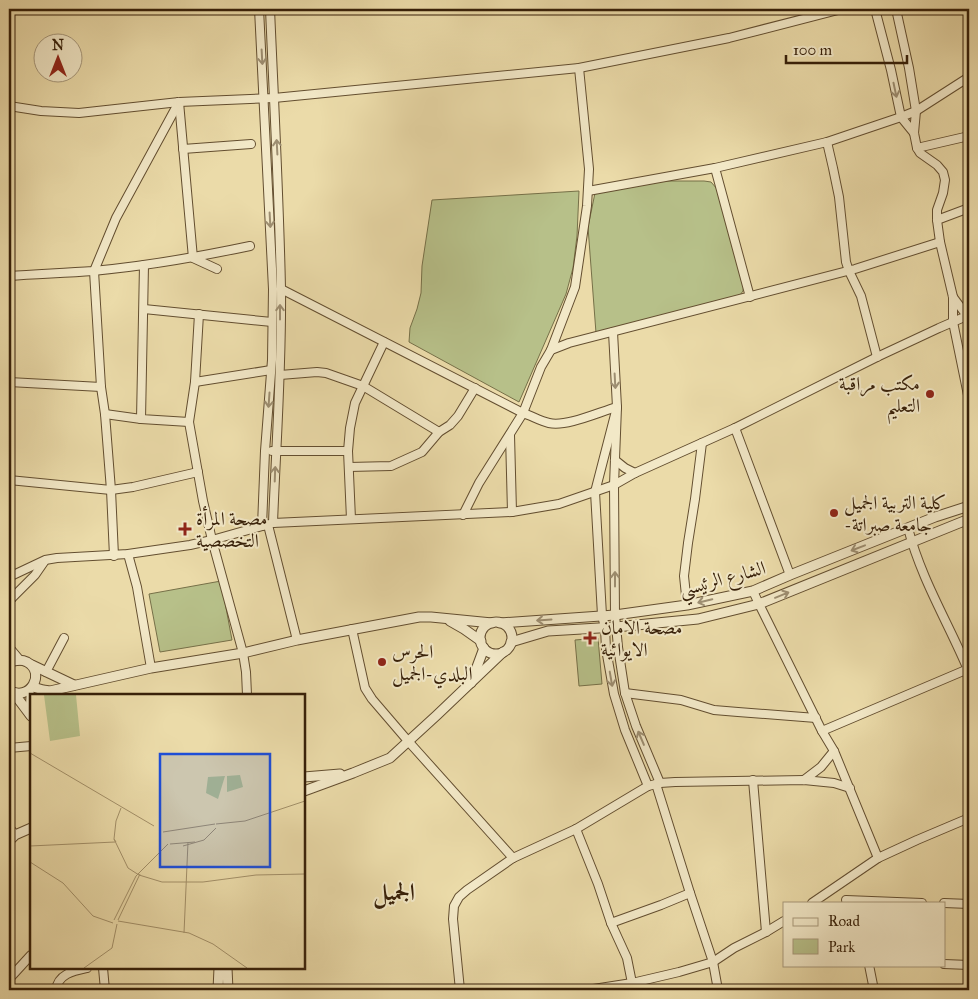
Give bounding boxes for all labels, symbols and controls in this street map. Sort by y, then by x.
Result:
north arrow [32,32,82,82]
scale bar [786,32,907,64]
text: N [52,37,64,54]
text: 100 m [793,41,833,59]
one-way arrow [257,49,266,65]
one-way arrow [891,82,900,98]
one-way arrow [272,140,281,156]
one-way arrow [266,211,275,227]
one-way arrow [275,304,285,320]
place label: مكتب مراقبة التعليم [839,372,920,425]
one-way arrow [611,373,620,389]
marker: مكتب مراقبة التعليم [924,388,936,400]
one-way arrow [264,391,273,407]
one-way arrow [270,466,280,482]
place label: كلية التربية الجميل -جامعة صبراتة [844,491,947,536]
place label: مصحة المرأة التخصصية [196,506,267,552]
marker: كلية التربية الجميل -جامعة صبراتة [828,507,840,519]
marker: مصحة المرأة التخصصية [178,522,192,536]
one-way arrow [851,544,866,553]
street label: الشارع الرئيسي [676,556,769,607]
one-way arrow [610,571,620,588]
one-way arrow [774,589,789,598]
one-way arrow [698,597,714,606]
one-way arrow [536,615,552,624]
place label: مصحة الامان الايوائية [601,616,682,662]
marker: مصحة الامان الايوائية [583,631,597,645]
place label: الحرس البلدي-الجميل [392,640,473,689]
marker: الحرس البلدي-الجميل [376,656,388,668]
one-way arrow [607,671,617,687]
inset map [30,694,305,969]
one-way arrow [635,731,645,746]
district label: الجميل [373,877,415,909]
legend [783,902,946,966]
text: Road [828,912,860,930]
text: Park [828,938,855,956]

